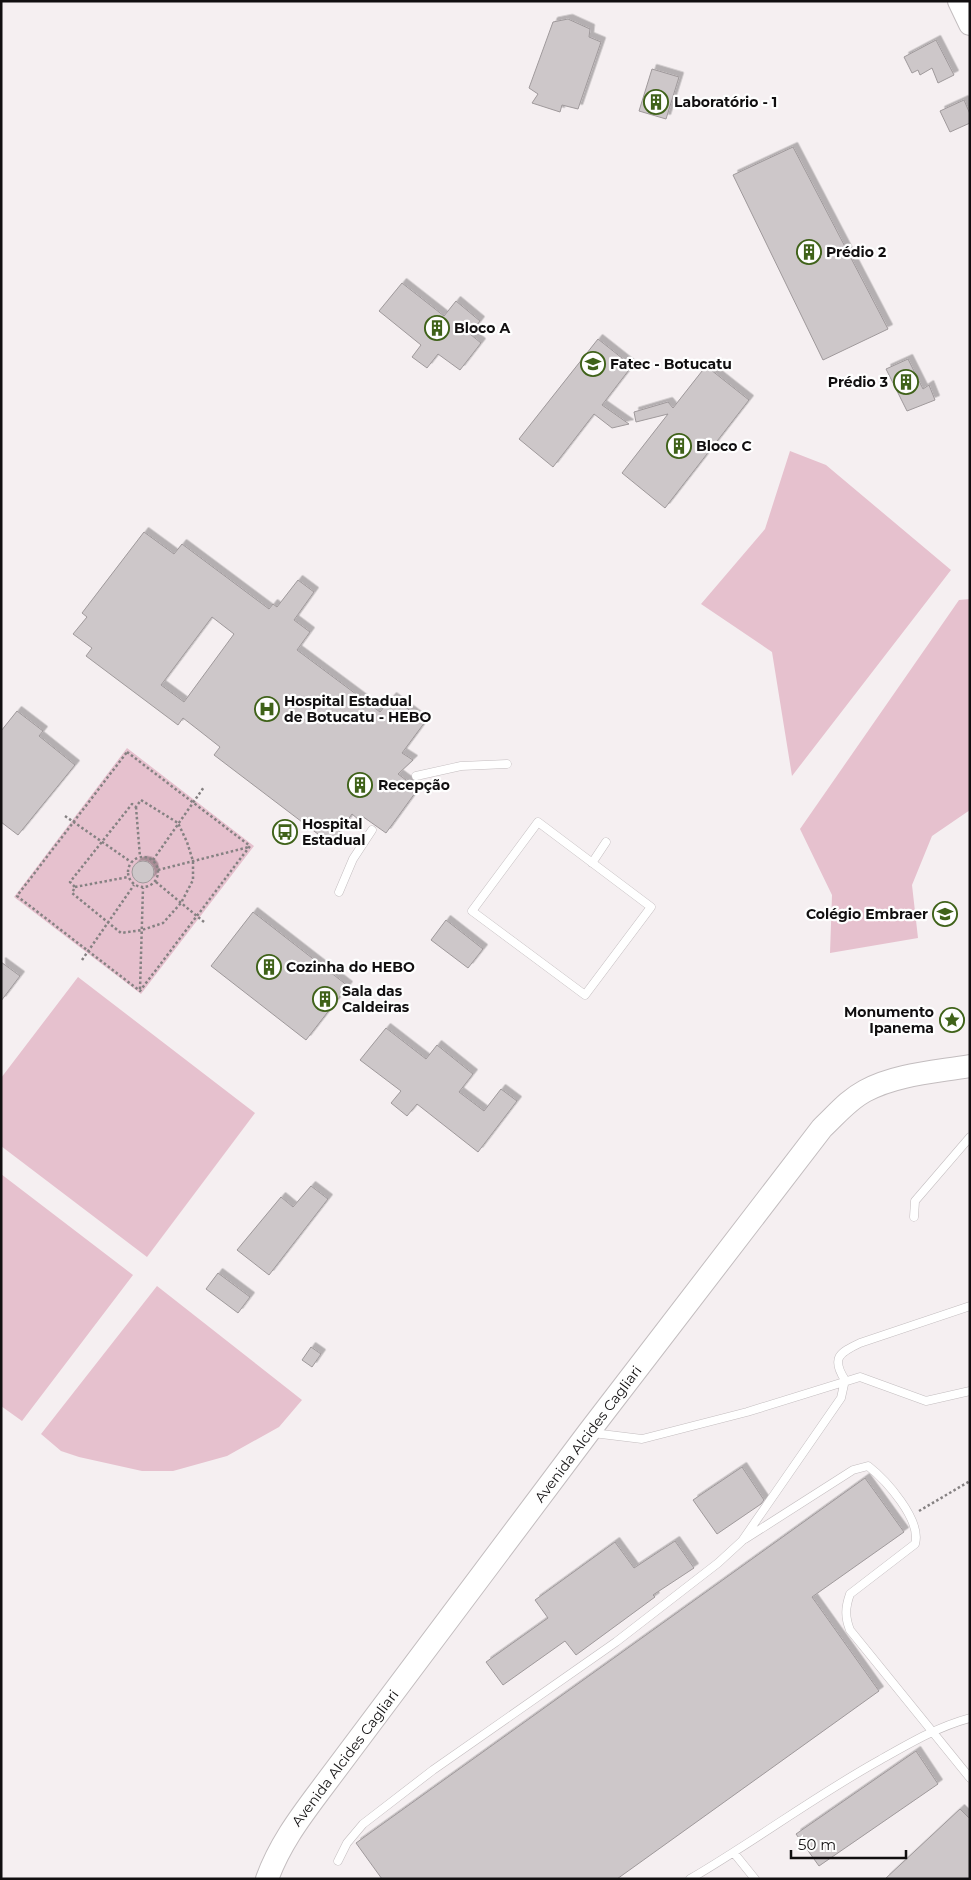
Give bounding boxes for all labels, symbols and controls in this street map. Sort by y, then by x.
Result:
building icon: Laboratório - 1 [643,89,669,115]
place label: Laboratório - 1 [674,93,777,111]
building icon: Prédio 2 [796,239,822,265]
place label: Prédio 2 [826,243,886,261]
building icon: Bloco A [424,315,450,341]
place label: Bloco A [454,319,510,337]
school or university icon: Fatec - Botucatu [580,351,606,377]
place label: Fatec - Botucatu [610,355,732,373]
building icon: Prédio 3 [893,369,919,395]
place label: Prédio 3 [828,373,888,391]
building icon: Bloco C [666,433,692,459]
place label: Bloco C [696,437,752,455]
place label: Hospital Estadual de Botucatu - HEBO [284,692,431,726]
hospital icon: Hospital Estadual de Botucatu - HEBO [254,696,280,722]
building icon: Recepção [347,772,373,798]
place label: Recepção [378,776,450,794]
place label: Hospital Estadual [302,815,365,849]
bus stop icon: Hospital Estadual [272,819,298,845]
school or university icon: Colégio Embraer [932,901,958,927]
place label: Colégio Embraer [806,905,928,923]
building icon: Cozinha do HEBO [256,954,282,980]
place label: Cozinha do HEBO [286,958,415,976]
place label: Sala das Caldeiras [342,982,410,1016]
building icon: Sala das Caldeiras [312,986,338,1012]
place label: Monumento Ipanema [844,1003,934,1037]
place icon: Monumento Ipanema [939,1007,965,1033]
street label: Avenida Alcides Cagliari [531,1362,645,1506]
street label: Avenida Alcides Cagliari [288,1686,402,1830]
scale bar [791,1828,906,1860]
text: 50 m [798,1835,836,1854]

